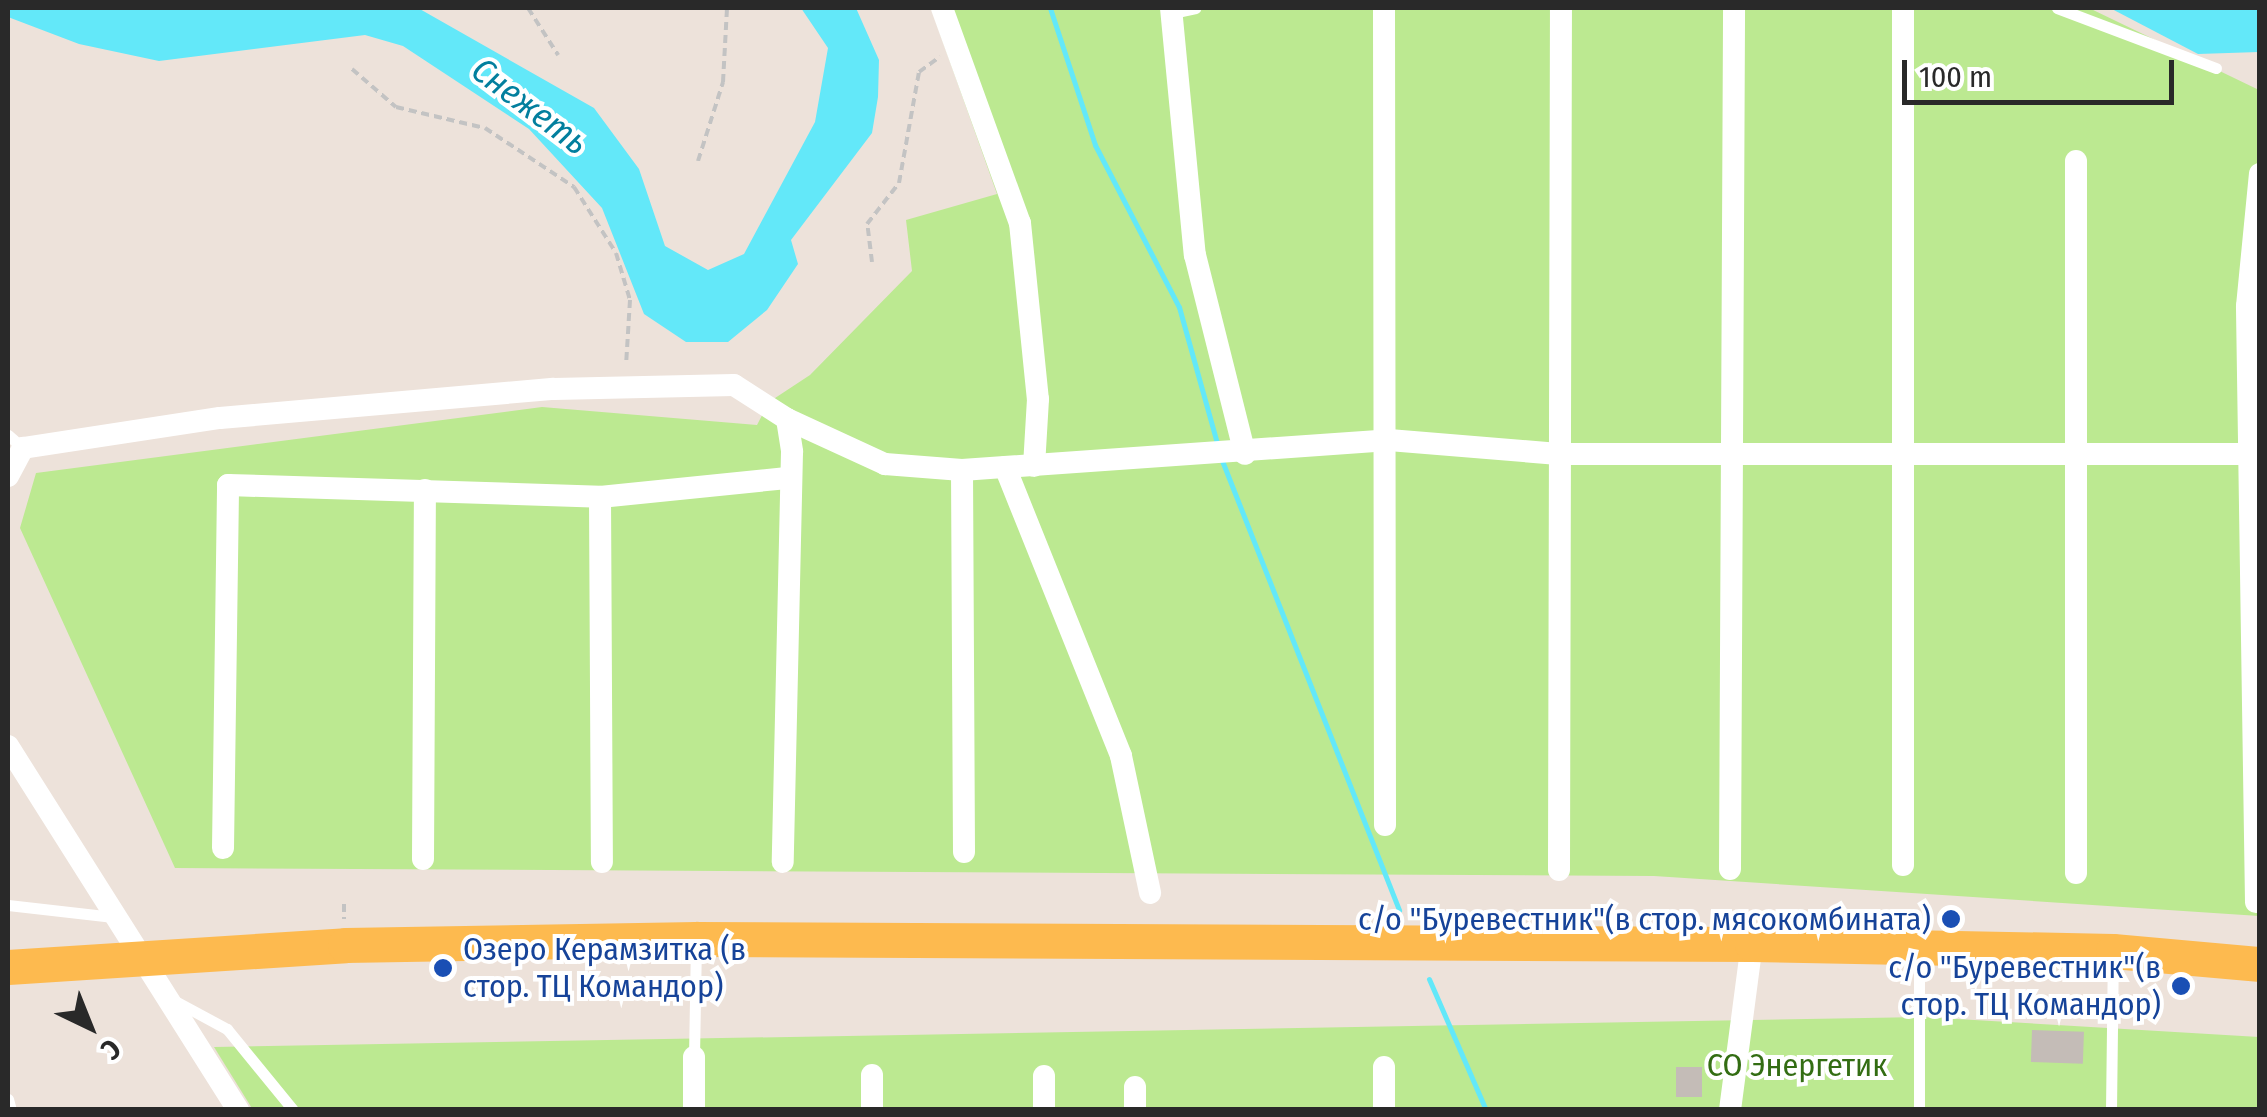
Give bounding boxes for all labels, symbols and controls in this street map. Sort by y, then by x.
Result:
scale bar [1907,40,2180,102]
water label: Снежеть [463,49,597,163]
text: 100 m [1919,59,1992,95]
place label: с/о "Буревестник"(в стор. мясокомбината) [1358,900,1931,938]
marker: с/о "Буревестник"(в стор. мясокомбината) [1940,908,1962,930]
place label: Озеро Керамзитка (в стор. ТЦ Командор) [463,931,746,1006]
place label: с/о "Буревестник"(в стор. ТЦ Командор) [1888,949,2161,1024]
marker: Озеро Керамзитка (в стор. ТЦ Командор) [432,957,454,979]
marker: с/о "Буревестник"(в стор. ТЦ Командор) [2170,975,2192,997]
north arrow [40,977,140,1077]
text: С [94,1032,127,1066]
park label: СО Энергетик [1707,1046,1887,1084]

